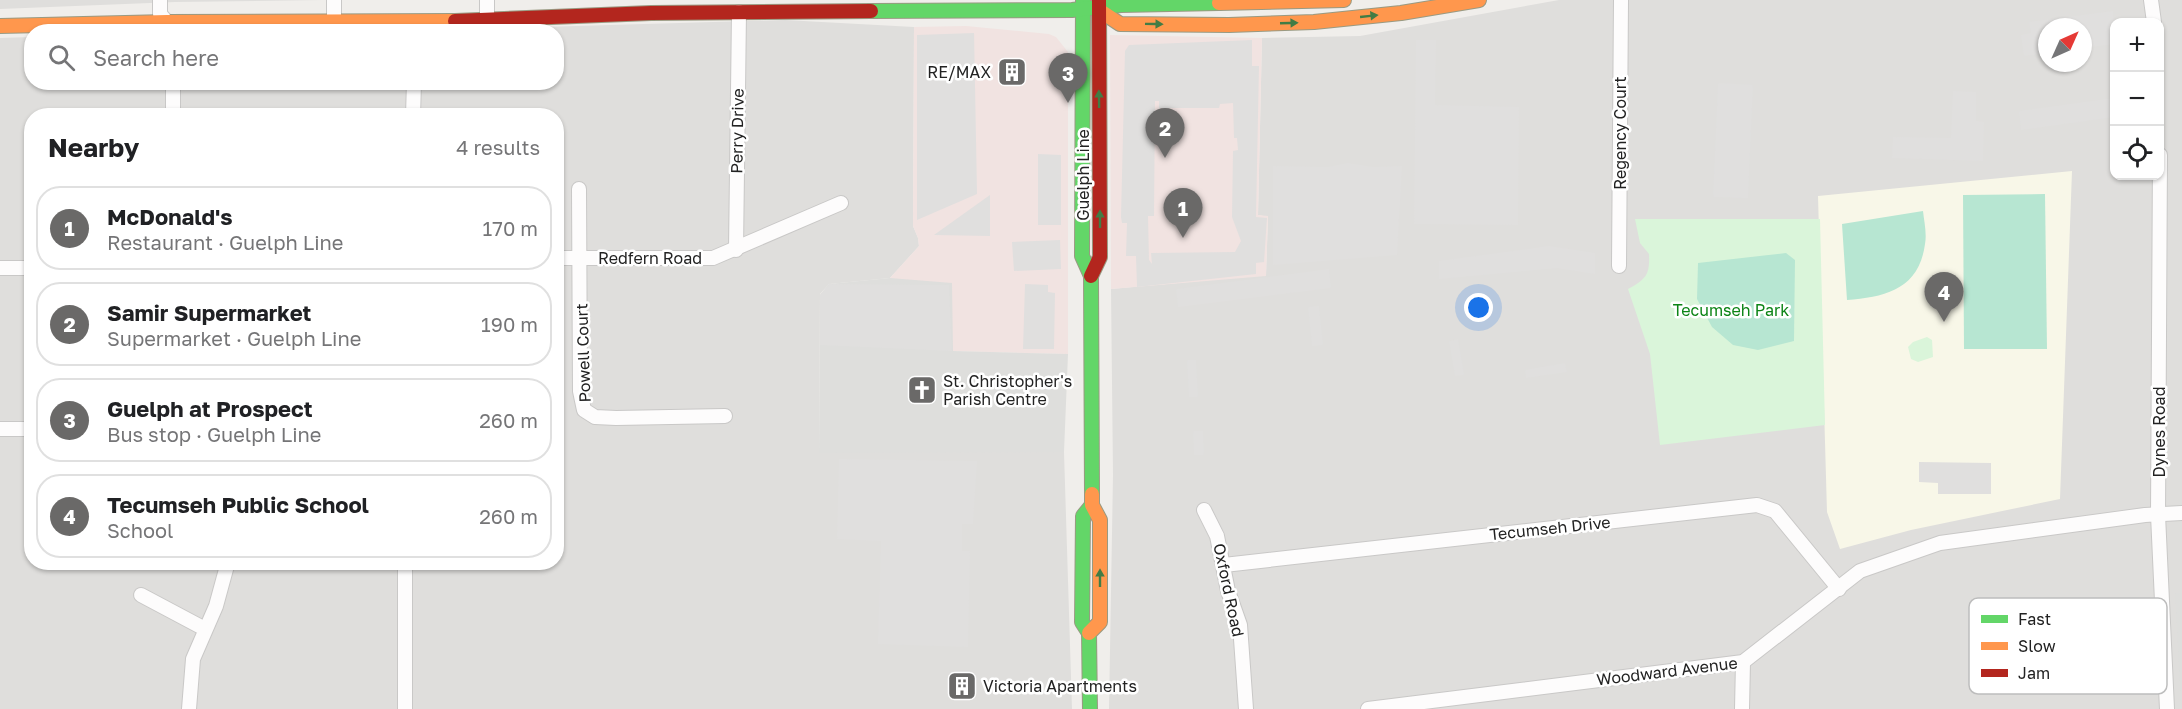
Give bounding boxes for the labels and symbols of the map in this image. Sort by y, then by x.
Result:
one-way arrow [1360,11,1379,21]
one-way arrow [1279,18,1298,28]
north arrow [2038,18,2092,72]
one-way arrow [1144,19,1163,29]
pin: 3 [1048,54,1088,103]
building icon: RE/MAX [996,56,1028,88]
place label: RE/MAX [927,62,991,82]
street label: Regency Court [1610,76,1630,190]
street label: Perry Drive [726,88,748,174]
one-way arrow [1094,89,1104,108]
pin: 2 [1146,108,1184,158]
street label: Guelph Line [1073,129,1093,221]
pin: 1 [1164,188,1202,238]
one-way arrow [1095,210,1105,229]
street label: Redfern Road [598,248,702,268]
pin: 4 [1924,272,1964,322]
your location [1464,293,1493,322]
park label: Tecumseh Park [1673,300,1789,320]
street label: Powell Court [571,303,595,403]
place label: St. Christopher's Parish Centre [943,371,1072,409]
church icon: St. Christopher's Parish Centre [906,374,938,406]
street label: Dynes Road [2149,387,2169,477]
street label: Tecumseh Drive [1488,512,1612,544]
street label: Oxford Road [1209,542,1249,638]
one-way arrow [1095,569,1105,588]
legend [1969,598,2167,694]
text: Fast [2018,609,2051,629]
text: Slow [2018,636,2056,656]
street label: Woodward Avenue [1595,652,1739,690]
text: Jam [2018,663,2050,683]
building icon: Victoria Apartments [946,670,978,702]
place label: Victoria Apartments [983,676,1137,696]

